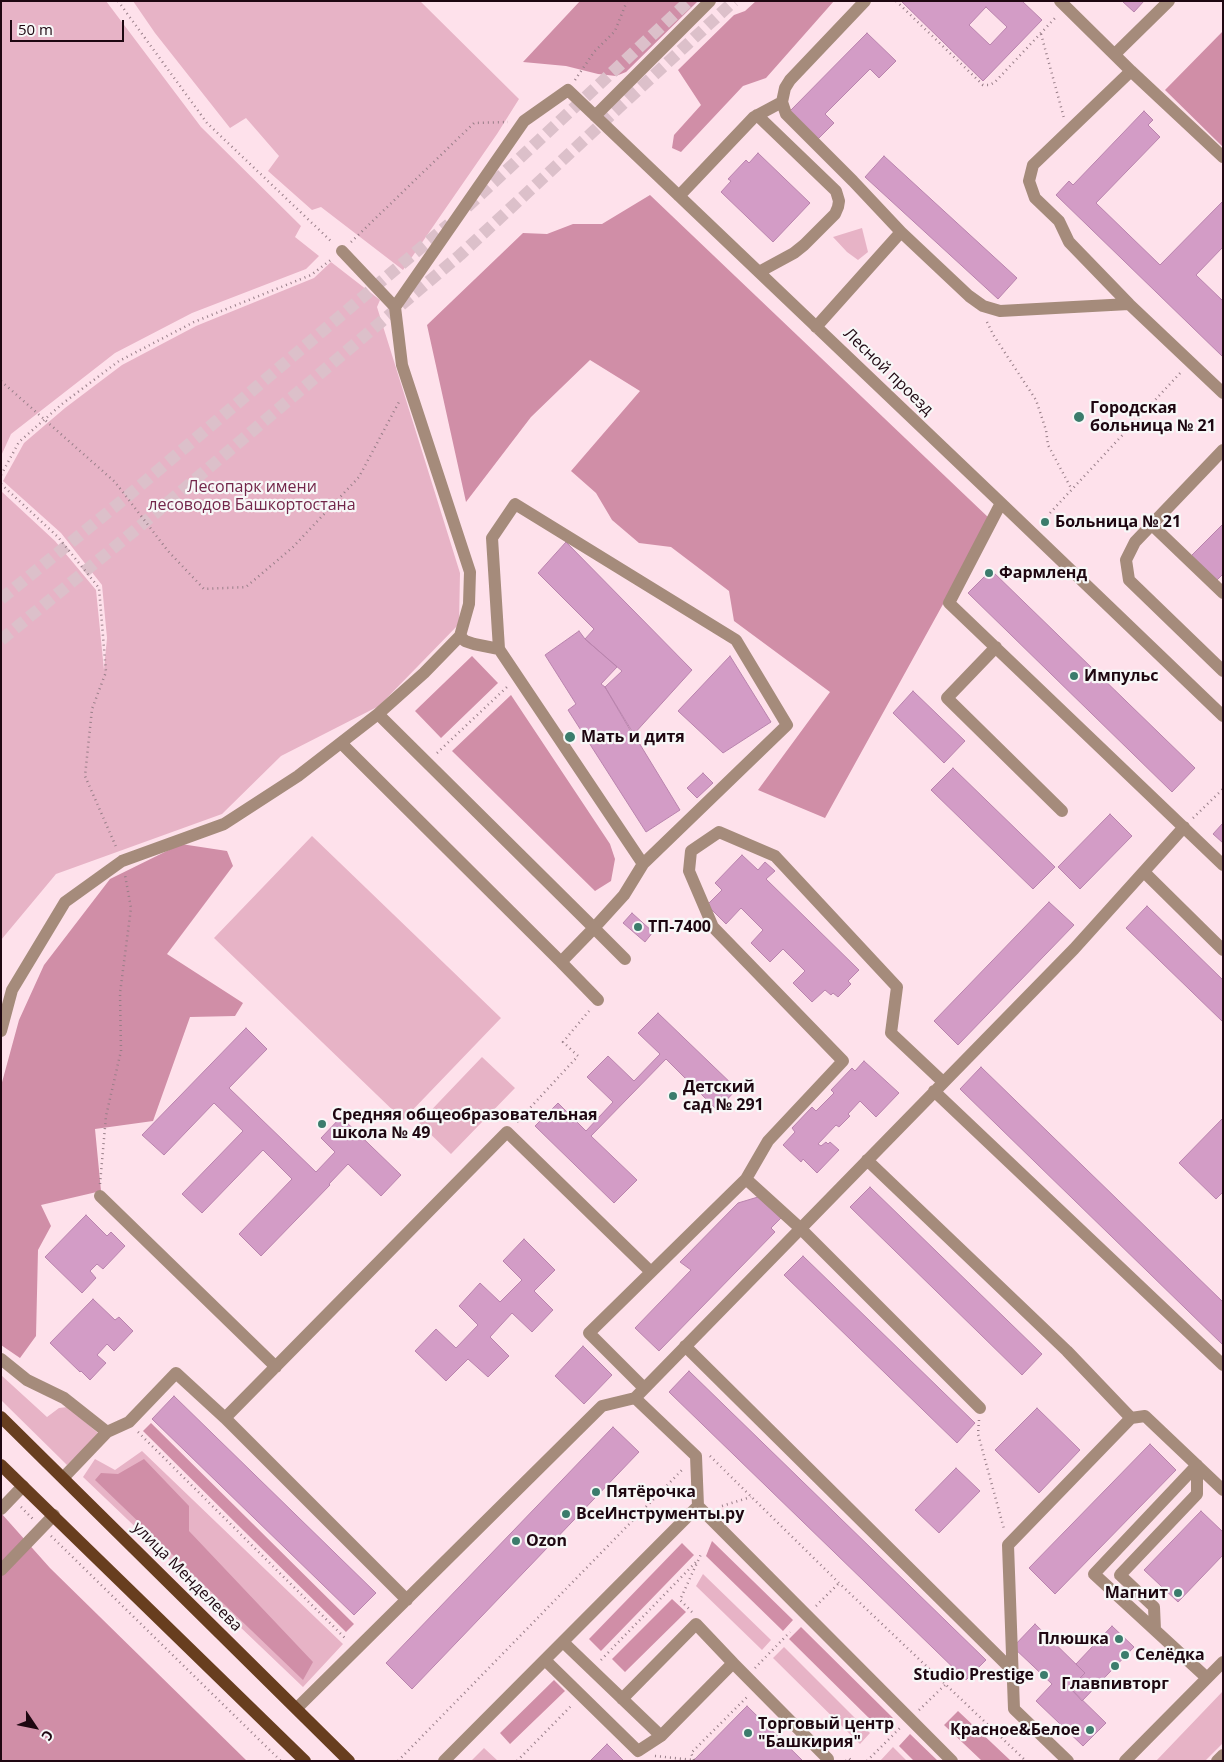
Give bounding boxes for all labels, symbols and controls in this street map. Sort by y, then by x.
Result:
scale bar [12,10,126,42]
text: 50 m [18,19,53,39]
street label: Лесной проезд [839,324,937,420]
place label: Городская больница № 21 [1090,398,1216,436]
marker: Городская больница № 21 [1072,410,1086,424]
park label: Лесопарк имени лесоводов Башкортостана [148,477,356,515]
place label: Больница № 21 [1055,512,1181,532]
marker: Больница № 21 [1039,516,1051,528]
place label: Фармленд [999,563,1087,583]
marker: Фармленд [983,567,995,579]
place label: Импульс [1084,666,1159,686]
marker: Импульс [1068,670,1080,682]
place label: Мать и дитя [581,727,685,747]
marker: Мать и дитя [563,730,577,744]
place label: ТП-7400 [648,917,711,937]
marker: ТП-7400 [632,921,644,933]
place label: Детский сад № 291 [683,1077,764,1115]
marker: Детский сад № 291 [667,1090,679,1102]
place label: Средняя общеобразовательная школа № 49 [332,1105,598,1143]
marker: Средняя общеобразовательная школа № 49 [316,1118,328,1130]
place label: Пятёрочка [606,1482,696,1502]
marker: Пятёрочка [590,1486,602,1498]
place label: ВсеИнструменты.ру [576,1504,744,1524]
marker: ВсеИнструменты.ру [560,1508,572,1520]
street label: улица Менделеева [128,1518,246,1636]
place label: Ozon [526,1531,567,1551]
marker: Ozon [510,1535,522,1547]
place label: Магнит [1105,1583,1168,1603]
marker: Магнит [1172,1587,1184,1599]
place label: Плюшка [1038,1629,1109,1649]
marker: Плюшка [1113,1633,1125,1645]
place label: Селёдка [1135,1645,1205,1665]
marker: Селёдка [1119,1649,1131,1661]
marker: Главпивторг [1109,1660,1121,1672]
place label: Studio Prestige [914,1665,1034,1685]
marker: Studio Prestige [1038,1669,1050,1681]
place label: Главпивторг [1061,1674,1169,1694]
north arrow [10,1702,60,1752]
place label: Торговый центр "Башкирия" [758,1714,894,1752]
place label: Красное&Белое [950,1720,1080,1740]
marker: Красное&Белое [1084,1724,1096,1736]
text: С [37,1727,58,1745]
marker: Торговый центр "Башкирия" [742,1727,754,1739]

